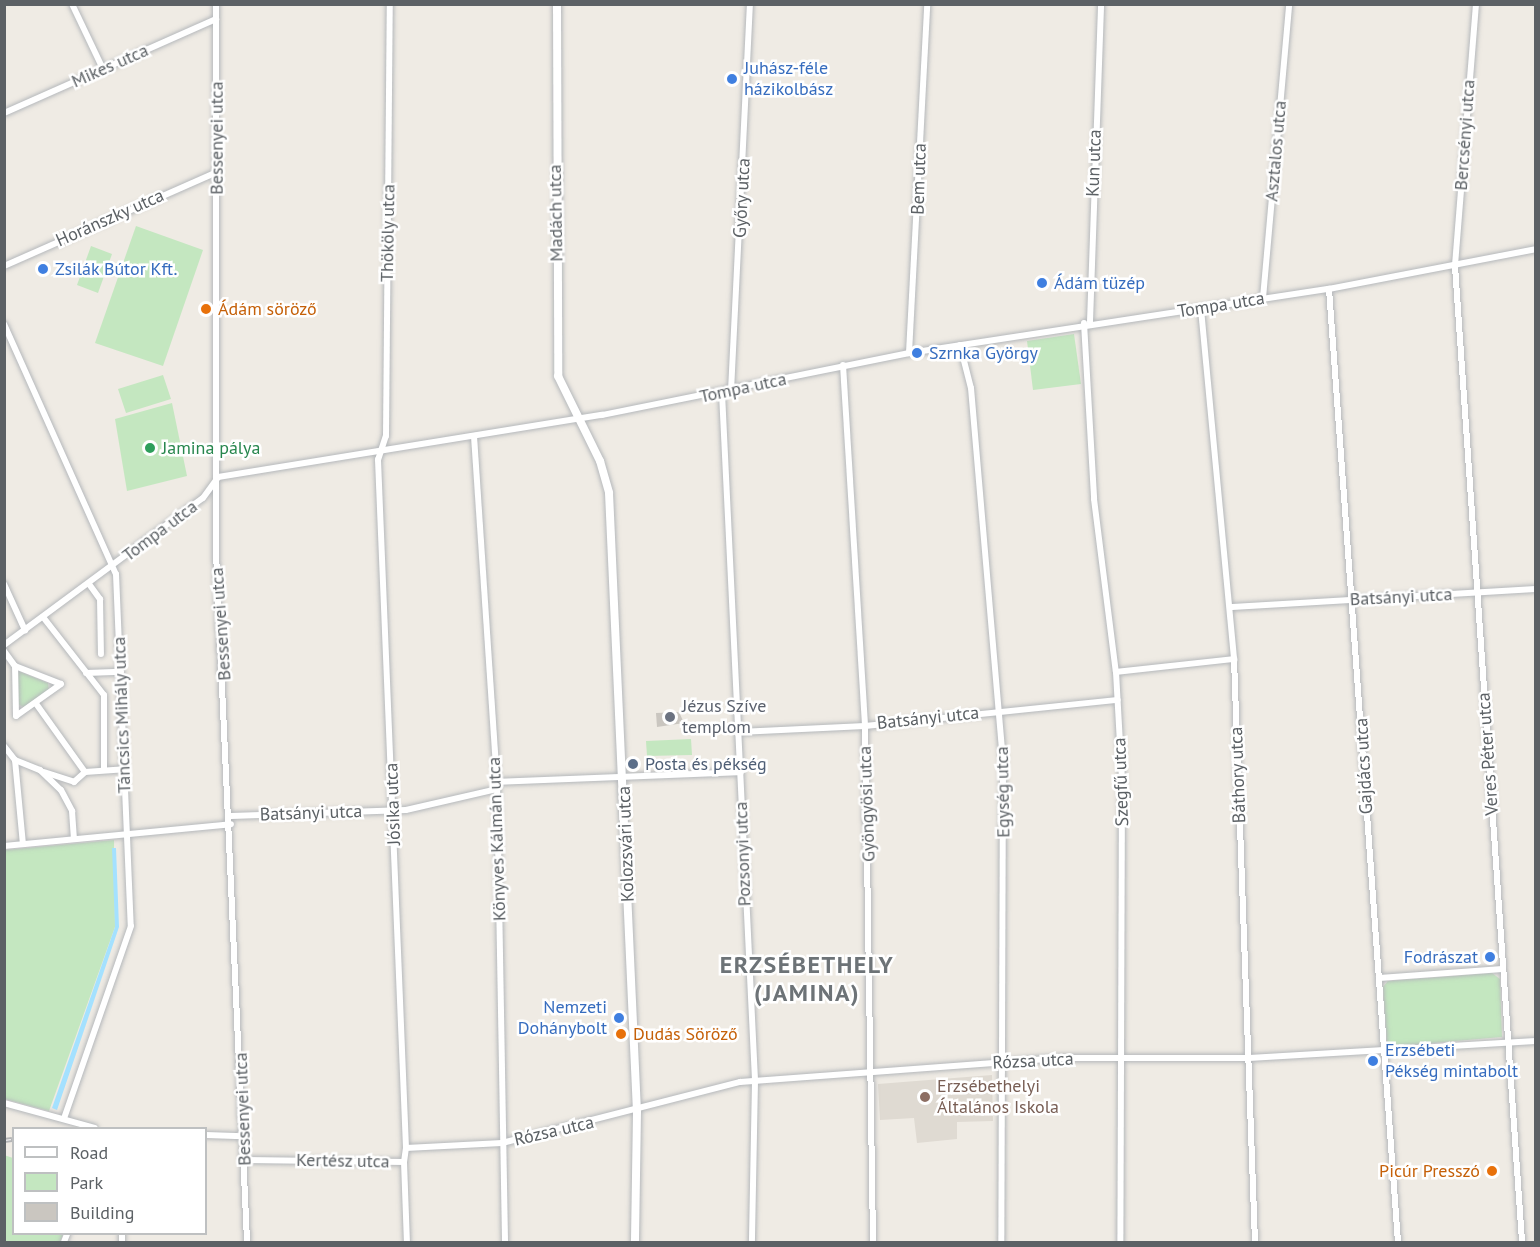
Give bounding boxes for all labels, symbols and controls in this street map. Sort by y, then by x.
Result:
street label: Mikes utca [68,40,152,92]
place label: Juhász-féle házikolbász [744,58,833,100]
marker: Juhász-féle házikolbász [725,72,739,86]
street label: Bercsényi utca [1450,79,1480,191]
street label: Bessenyei utca [206,81,228,195]
street label: Asztalos utca [1261,100,1291,202]
street label: Kun utca [1082,129,1106,197]
street label: Bem utca [907,143,931,215]
street label: Győry utca [729,157,755,239]
street label: Madách utca [544,164,568,262]
street label: Thököly utca [376,183,400,283]
street label: Horánszky utca [52,184,168,252]
place label: Zsilák Bútor Kft. [55,258,178,280]
marker: Zsilák Bútor Kft. [36,262,50,276]
place label: Ádám tüzép [1054,272,1145,294]
marker: Ádám tüzép [1035,276,1049,290]
street label: Tompa utca [1176,287,1266,323]
place label: Ádám söröző [218,298,317,320]
marker: Ádám söröző [199,302,213,316]
place label: Szrnka György [929,342,1038,364]
marker: Szrnka György [910,346,924,360]
street label: Tompa utca [698,368,788,408]
place label: Jamina pálya [162,437,260,459]
marker: Jamina pálya [143,441,157,455]
street label: Tompa utca [118,496,202,566]
street label: Bessenyei utca [206,567,236,681]
street label: Batsányi utca [1349,584,1453,610]
street label: Táncsics Mihály utca [108,636,136,794]
street label: Veres Péter utca [1473,692,1503,816]
place label: Jézus Szíve templom [682,696,766,738]
street label: Batsányi utca [876,702,980,734]
marker: Jézus Szíve templom [663,710,677,724]
street label: Gajdács utca [1351,717,1377,815]
street label: Báthory utca [1226,726,1250,824]
street label: Szegfű utca [1109,737,1133,827]
street label: Gyöngyösi utca [854,746,880,862]
street label: Egység utca [991,746,1015,838]
place label: Posta és pékség [645,753,767,775]
street label: Könyves Kálmán utca [483,757,511,921]
marker: Posta és pékség [626,757,640,771]
street label: Jósika utca [381,763,405,845]
street label: Kolozsvári utca [613,786,639,902]
street label: Batsányi utca [259,800,363,826]
street label: Pozsonyi utca [730,801,756,907]
place label: Fodrászat [1404,946,1478,968]
marker: Fodrászat [1483,950,1497,964]
district label: ERZSÉBETHELY (JAMINA) [720,951,894,1007]
place label: Nemzeti Dohánybolt [518,997,607,1040]
marker: Nemzeti Dohánybolt [612,1011,626,1025]
place label: Dudás Söröző [633,1023,738,1045]
marker: Dudás Söröző [614,1027,628,1041]
place label: Erzsébeti Pékség mintabolt [1385,1040,1518,1082]
street label: Rózsa utca [992,1048,1074,1074]
street label: Bessenyei utca [230,1052,256,1166]
marker: Erzsébeti Pékség mintabolt [1366,1054,1380,1068]
place label: Erzsébethelyi Általános Iskola [937,1076,1059,1118]
marker: Erzsébethelyi Általános Iskola [918,1090,932,1104]
street label: Rózsa utca [512,1111,596,1151]
legend [12,1127,207,1235]
text: Road [70,1141,108,1164]
street label: Kertész utca [296,1149,390,1173]
place label: Picúr Presszó [1379,1160,1480,1182]
marker: Picúr Presszó [1485,1164,1499,1178]
text: Park [70,1171,103,1194]
text: Building [70,1201,134,1224]

